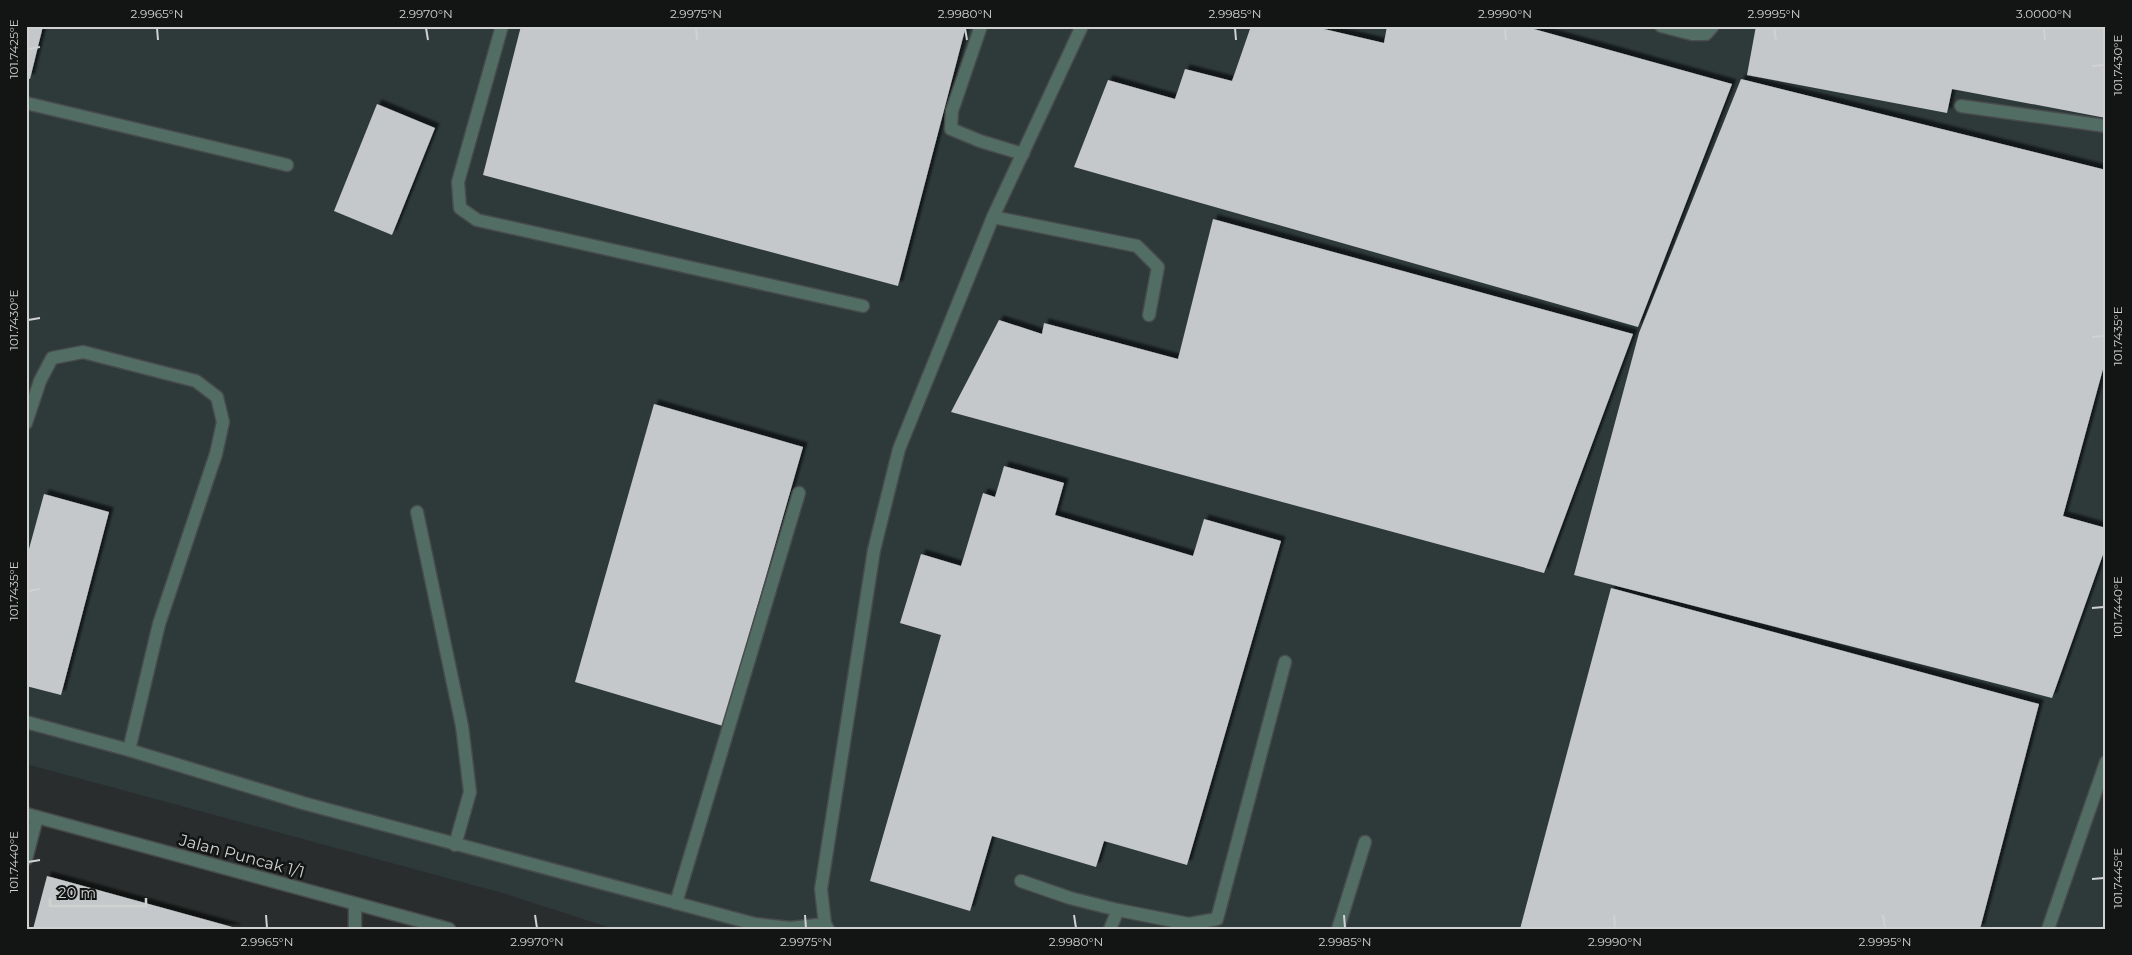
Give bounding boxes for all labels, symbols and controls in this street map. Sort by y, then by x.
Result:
text: 2.9965°N [131,6,183,21]
text: 2.9970°N [399,6,453,21]
text: 2.9975°N [670,6,722,21]
text: 2.9980°N [938,6,992,21]
text: 2.9985°N [1208,6,1262,21]
text: 2.9990°N [1478,6,1532,21]
text: 2.9995°N [1748,6,1800,21]
text: 3.0000°N [2016,6,2072,21]
text: 101.7425°E [6,19,21,79]
text: 101.7430°E [2110,35,2125,95]
text: 101.7430°E [6,290,21,350]
text: 101.7435°E [2110,306,2125,366]
text: 101.7435°E [6,561,21,621]
text: 101.7440°E [2110,576,2125,638]
street label: Jalan Puncak 1/1 [176,830,307,882]
text: 101.7440°E [6,831,21,893]
text: 101.7445°E [2110,848,2125,908]
scale bar [50,875,146,907]
text: 20 m [58,883,96,902]
text: 2.9965°N [241,934,293,949]
text: 2.9970°N [510,934,564,949]
text: 2.9975°N [780,934,832,949]
text: 2.9980°N [1049,934,1103,949]
text: 2.9985°N [1318,934,1372,949]
text: 2.9990°N [1588,934,1642,949]
text: 2.9995°N [1859,934,1911,949]

